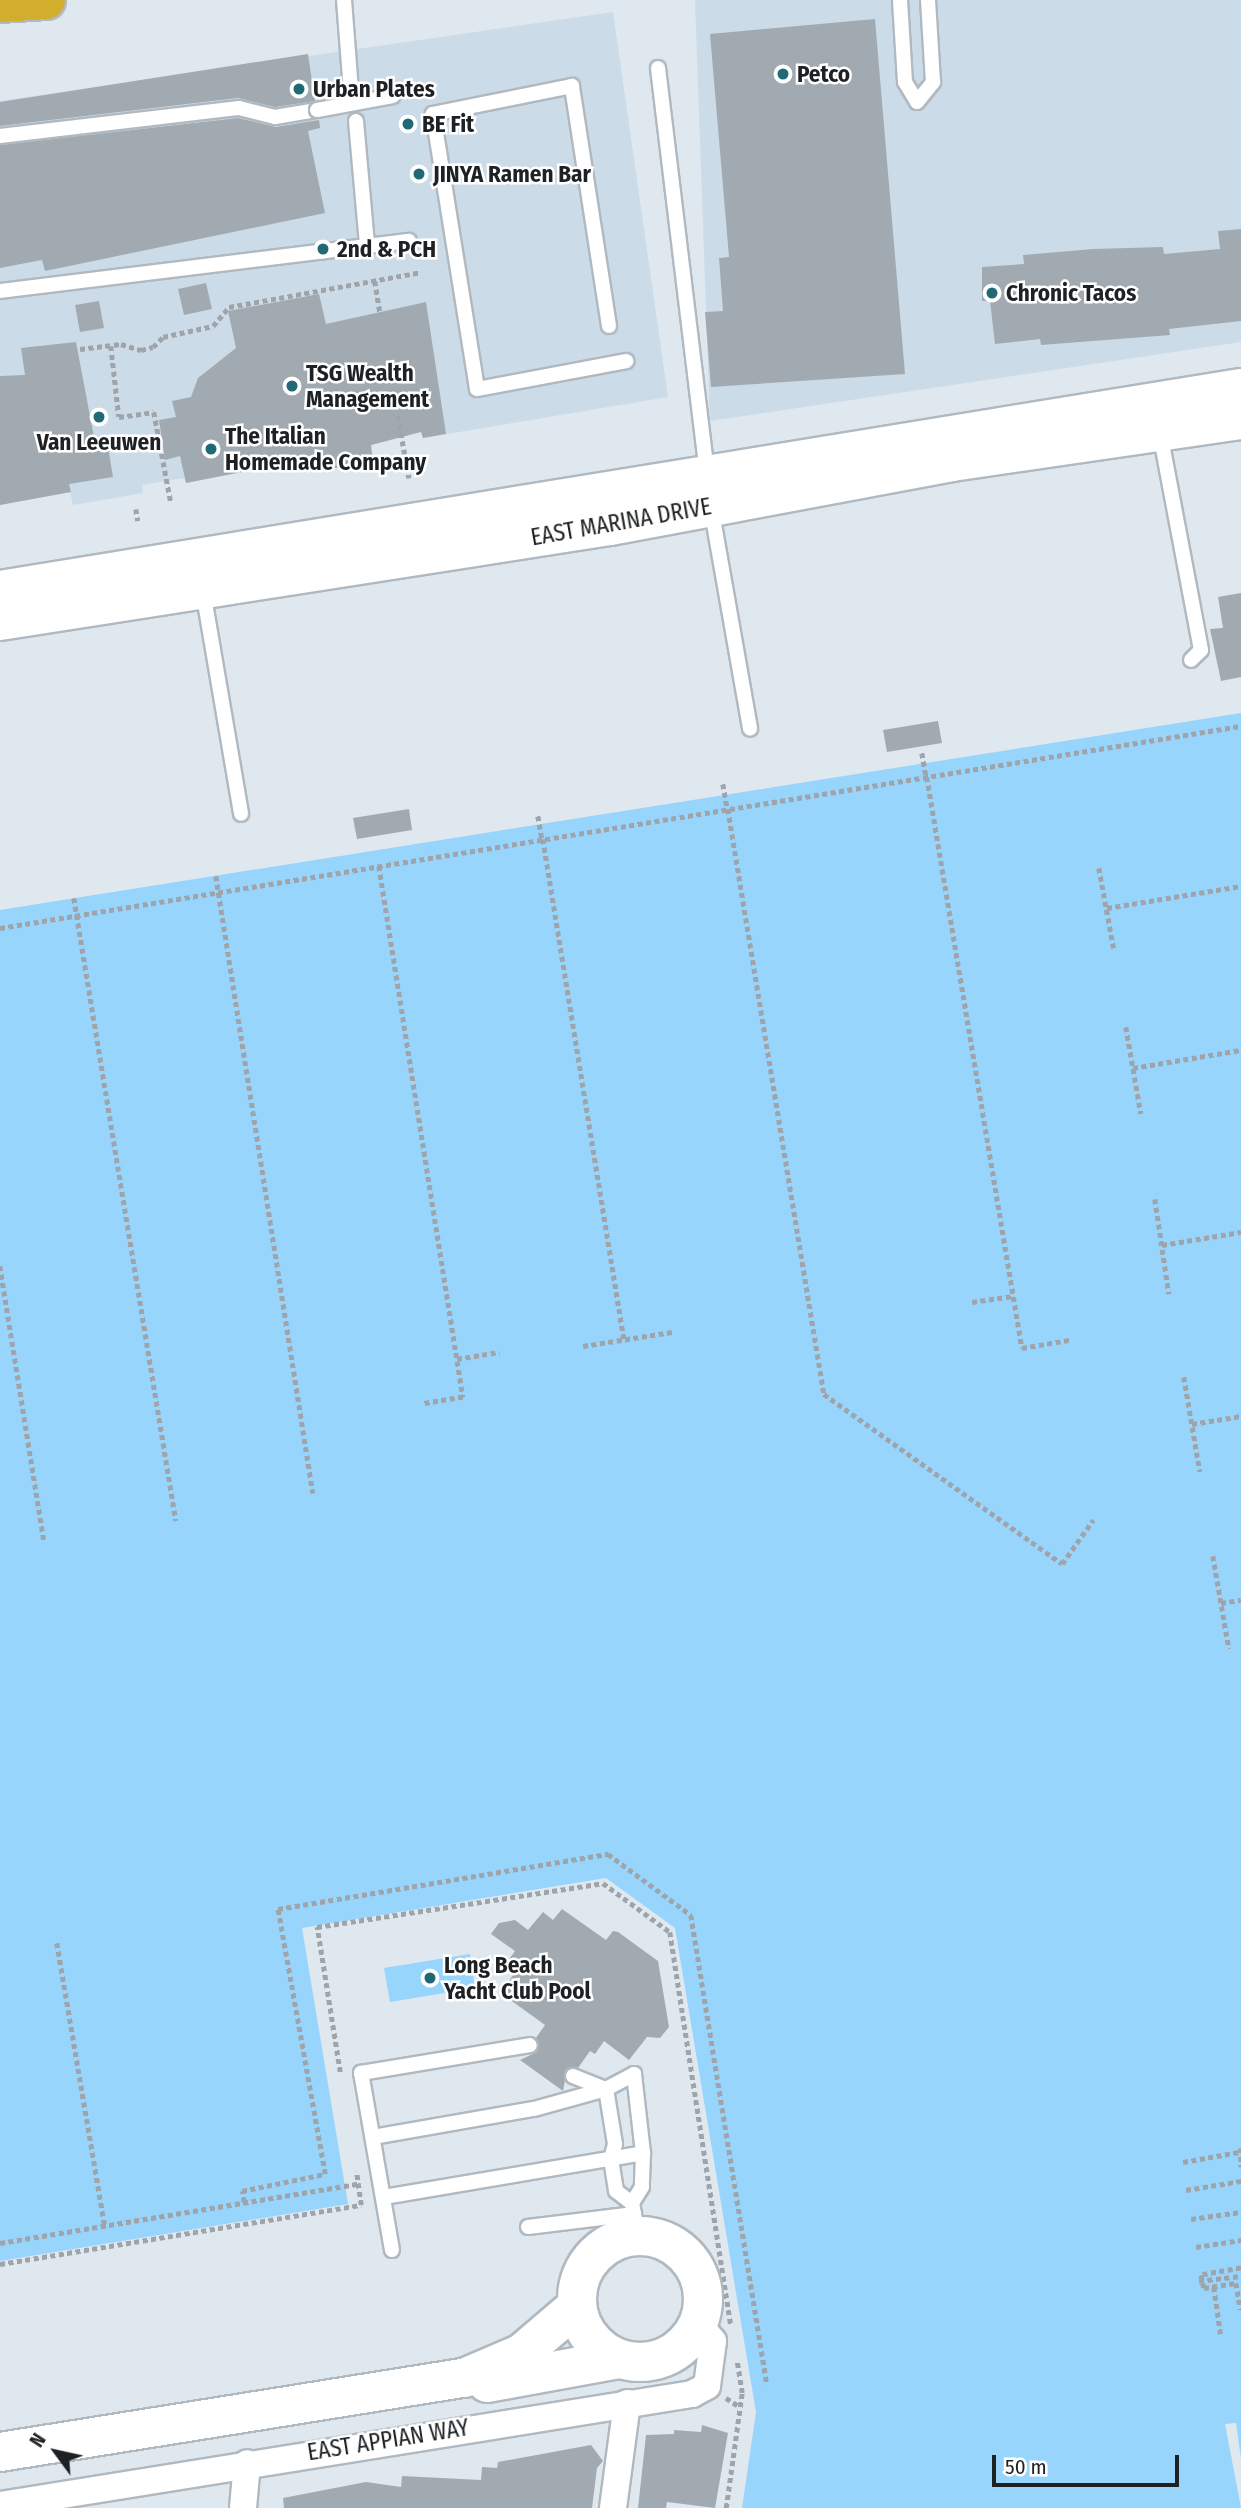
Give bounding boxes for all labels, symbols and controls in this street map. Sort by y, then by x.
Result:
place label: Petco [797,60,850,88]
marker: Petco [775,66,791,82]
place label: Urban Plates [313,75,435,103]
marker: Urban Plates [291,81,307,97]
place label: BE Fit [422,110,474,138]
marker: BE Fit [400,116,416,132]
place label: JINYA Ramen Bar [433,160,591,188]
marker: JINYA Ramen Bar [411,166,427,182]
place label: 2nd & PCH [337,235,436,263]
marker: 2nd & PCH [315,241,331,257]
place label: Chronic Tacos [1006,279,1136,307]
marker: Chronic Tacos [984,285,1000,301]
place label: TSG Wealth Management [306,359,429,413]
marker: TSG Wealth Management [284,378,300,394]
marker: Van Leeuwen [91,409,107,425]
place label: The Italian Homemade Company [225,422,426,476]
place label: Van Leeuwen [37,428,161,456]
marker: The Italian Homemade Company [203,441,219,457]
street label: EAST MARINA DRIVE [529,493,713,551]
place label: Long Beach Yacht Club Pool [444,1951,591,2005]
marker: Long Beach Yacht Club Pool [422,1970,438,1986]
street label: EAST APPIAN WAY [305,2414,471,2466]
north arrow [21,2417,91,2487]
text: N [25,2429,51,2451]
scale bar [996,2442,1183,2486]
text: 50 m [1005,2454,1047,2480]

